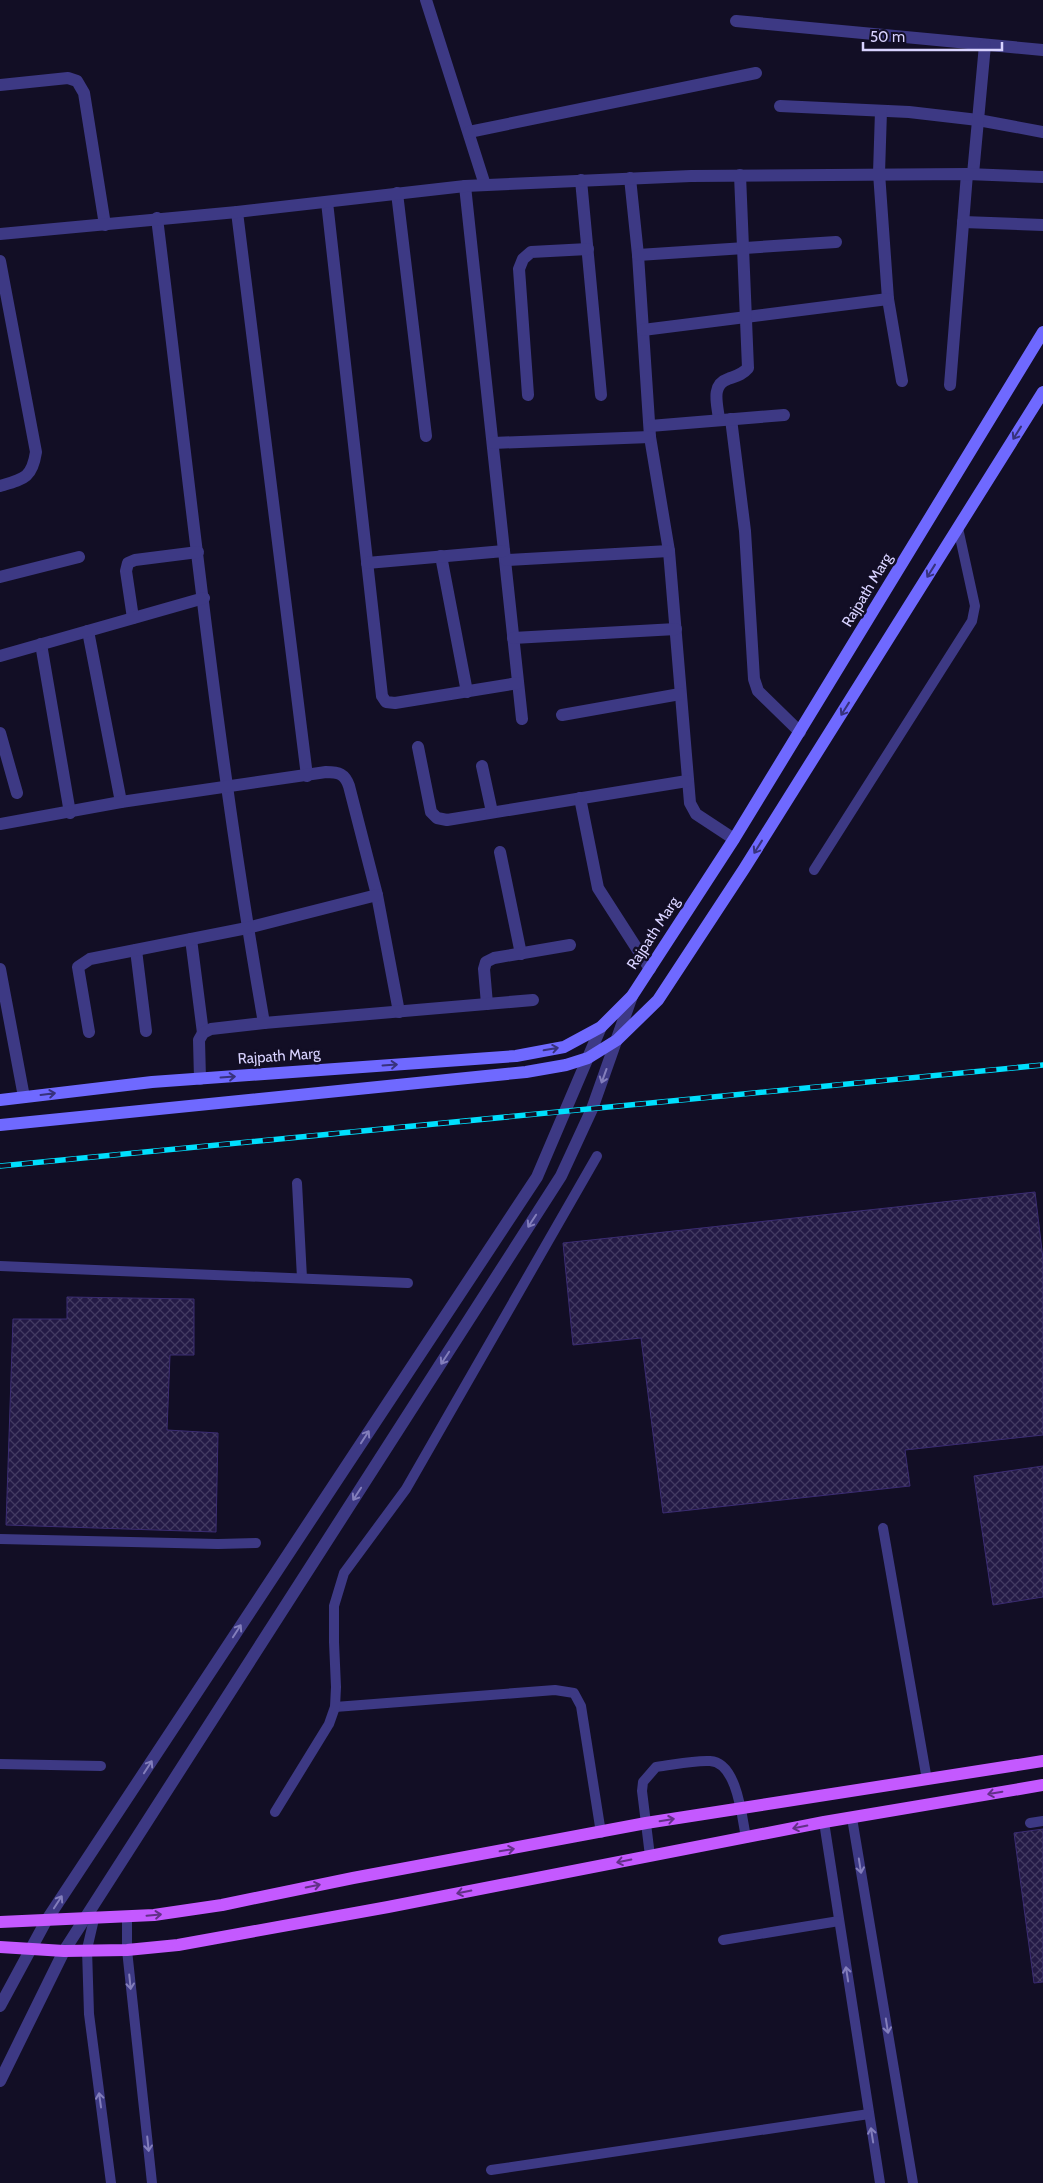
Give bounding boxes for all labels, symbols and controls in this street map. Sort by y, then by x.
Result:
scale bar [863,20,1002,52]
text: 50 m [870,28,905,46]
one-way arrow [1012,426,1022,440]
street label: Rajpath Marg [838,549,896,630]
one-way arrow [925,564,935,578]
one-way arrow [839,701,849,715]
one-way arrow [753,839,763,853]
street label: Rajpath Marg [623,893,683,973]
street label: Rajpath Marg [237,1044,321,1068]
one-way arrow [543,1044,559,1054]
one-way arrow [381,1060,397,1069]
one-way arrow [599,1067,608,1083]
one-way arrow [219,1072,235,1081]
one-way arrow [40,1089,56,1099]
one-way arrow [527,1213,537,1227]
one-way arrow [439,1350,449,1364]
one-way arrow [360,1430,370,1444]
one-way arrow [352,1487,362,1501]
one-way arrow [232,1624,242,1638]
one-way arrow [143,1760,153,1774]
one-way arrow [987,1789,1003,1799]
one-way arrow [659,1815,675,1825]
one-way arrow [793,1823,809,1832]
one-way arrow [499,1844,515,1854]
one-way arrow [616,1857,632,1866]
one-way arrow [856,1857,866,1873]
one-way arrow [305,1881,321,1890]
one-way arrow [456,1888,472,1897]
one-way arrow [53,1896,63,1910]
one-way arrow [145,1910,161,1920]
one-way arrow [842,1967,852,1983]
one-way arrow [125,1974,135,1990]
one-way arrow [882,2018,892,2034]
one-way arrow [95,2092,105,2108]
one-way arrow [867,2127,877,2143]
one-way arrow [143,2136,153,2152]

